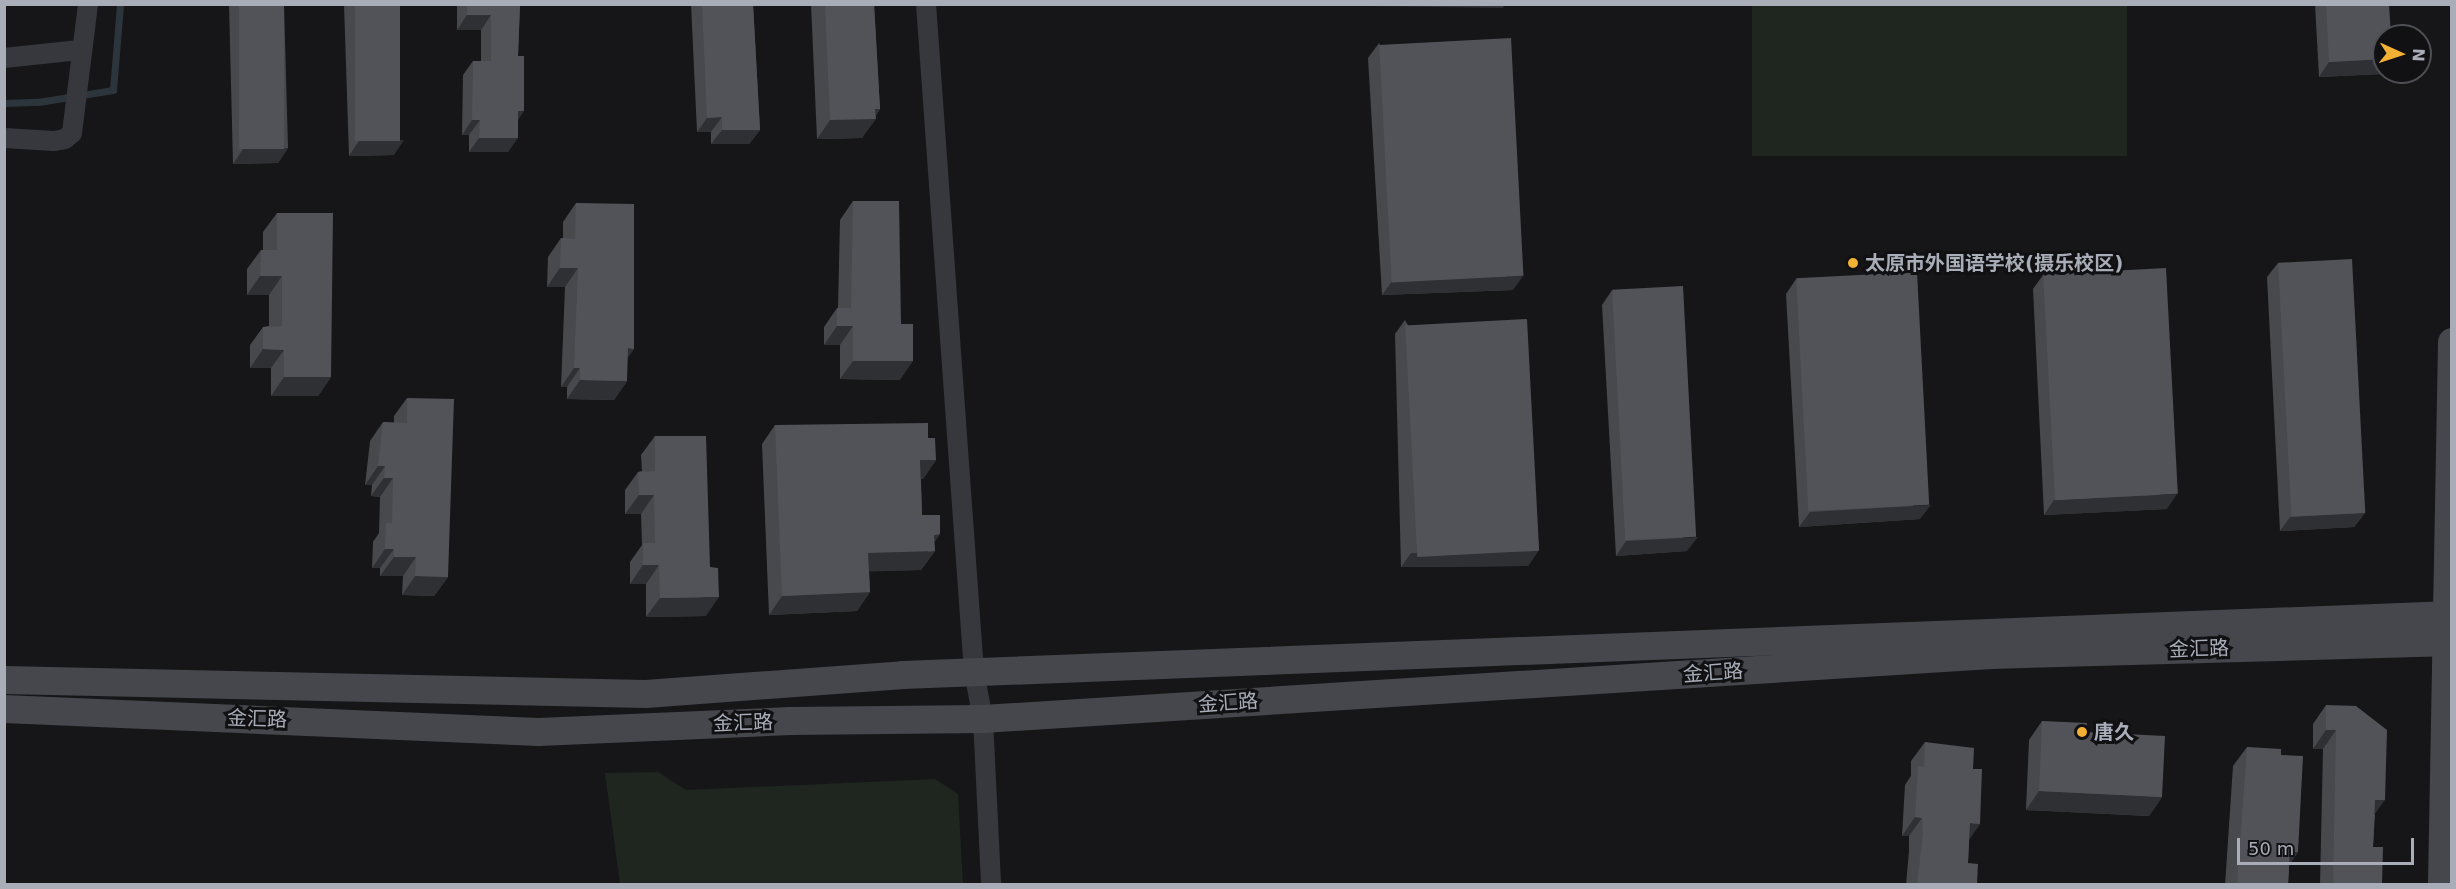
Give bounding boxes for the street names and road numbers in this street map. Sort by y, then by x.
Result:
street label: 金汇路 [2169,636,2229,662]
street label: 金汇路 [1682,659,1744,687]
street label: 金汇路 [1197,689,1259,717]
street label: 金汇路 [227,706,287,732]
street label: 金汇路 [713,710,773,736]

